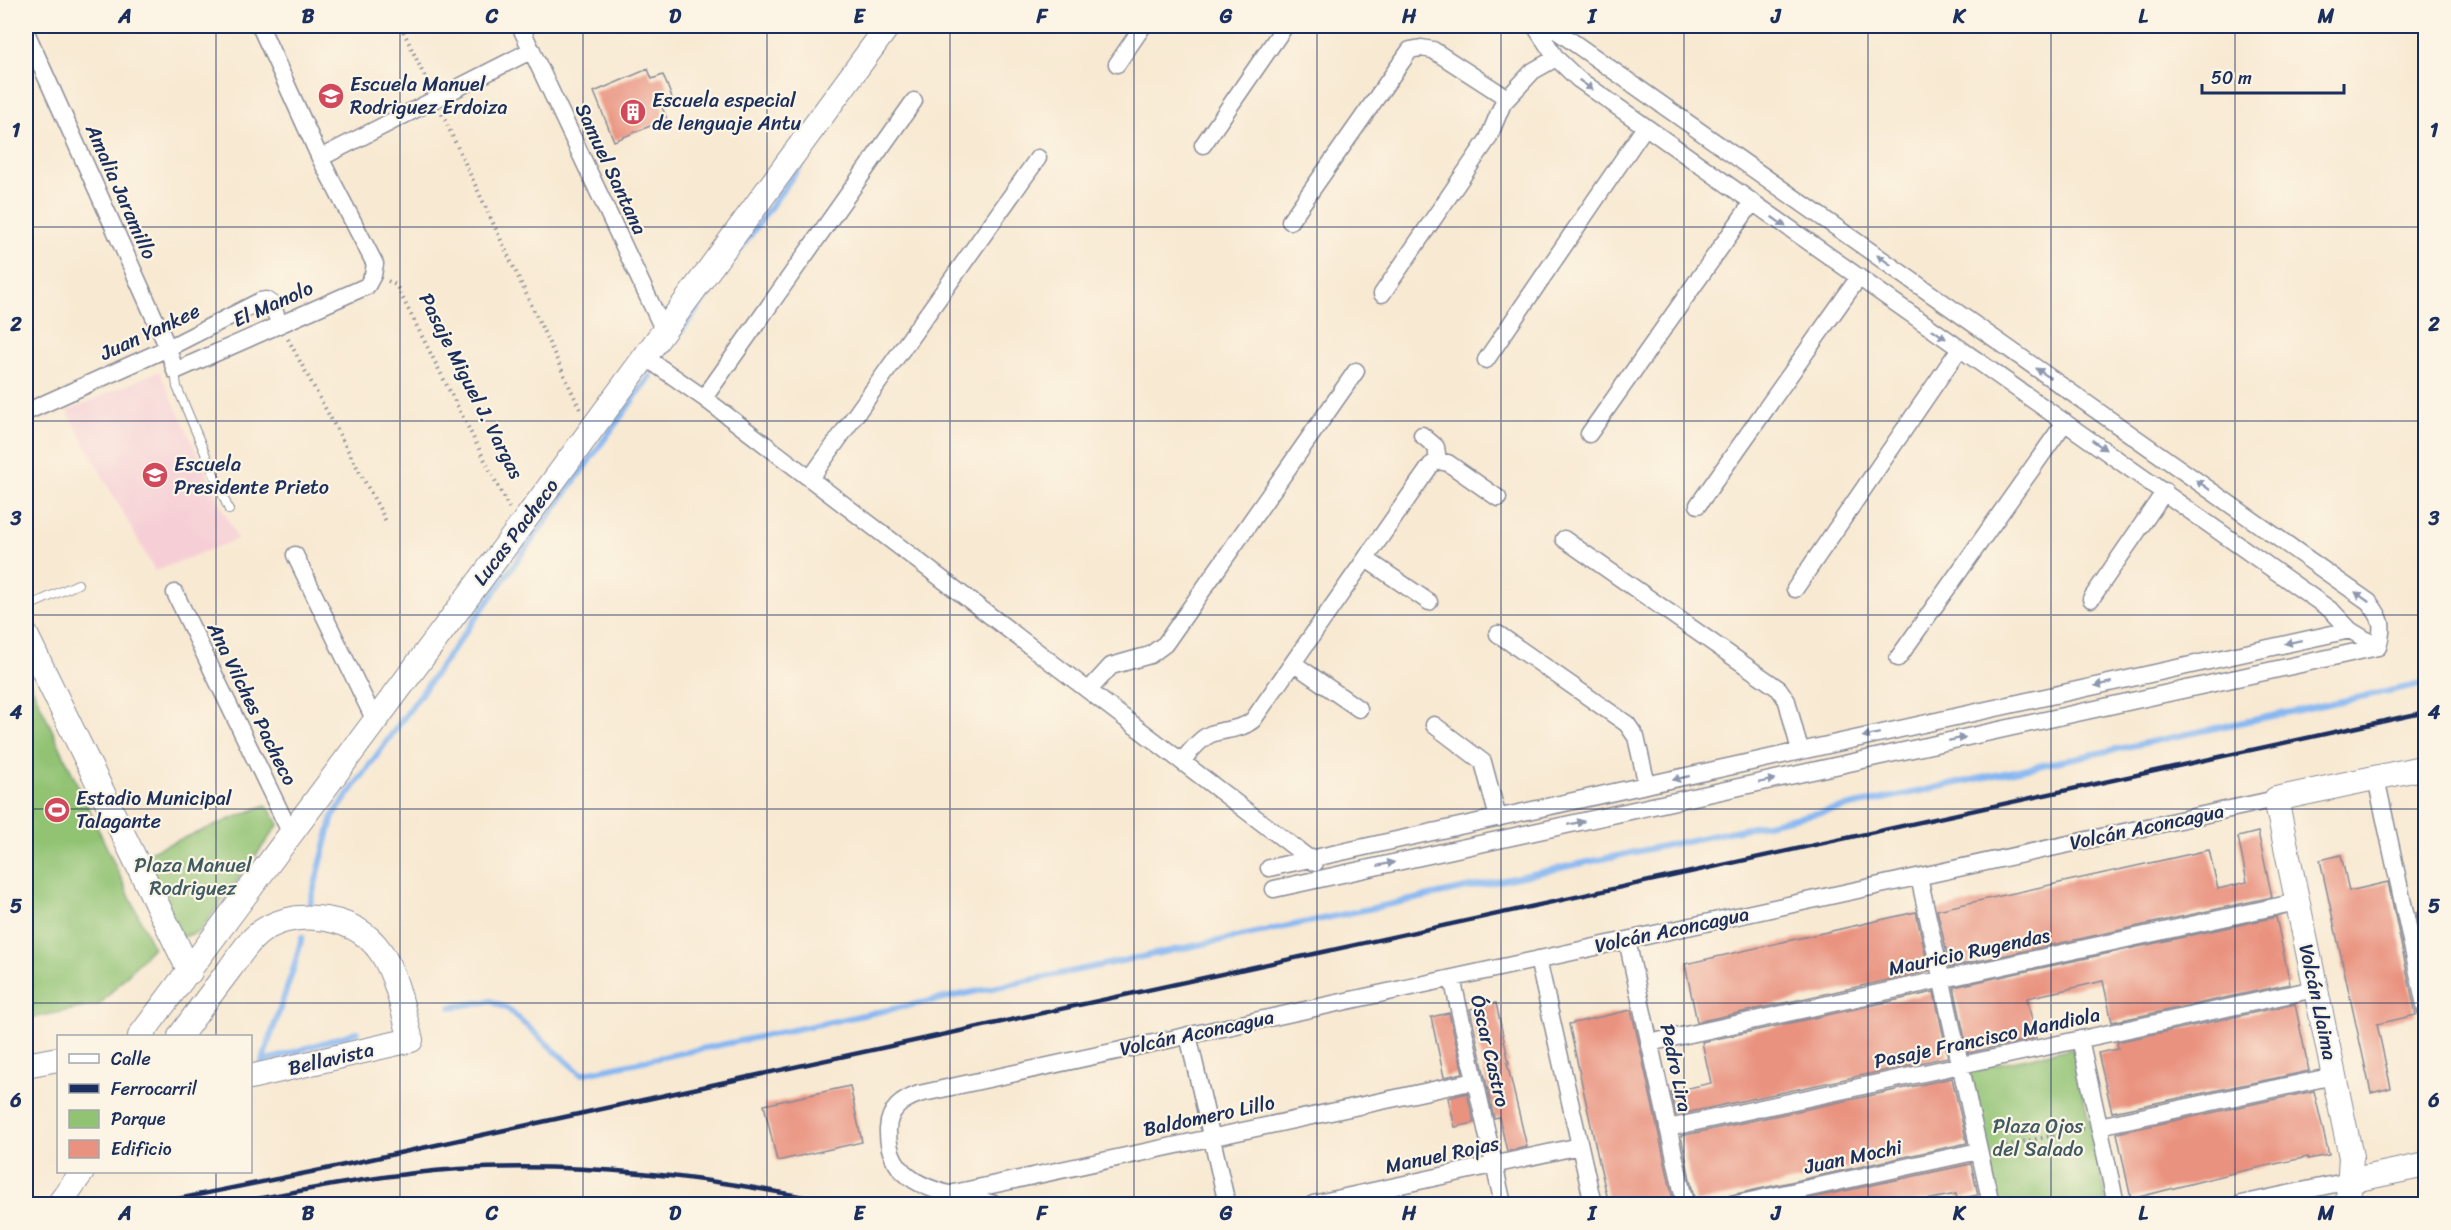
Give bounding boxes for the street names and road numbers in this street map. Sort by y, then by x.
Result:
street label: Samuel Santana [565,97,657,241]
street label: Amalia Jaramillo [75,118,166,265]
street label: El Manolo [227,271,319,337]
street label: Pasaje Miguel J. Vargas [409,287,533,486]
street label: Juan Yankee [93,294,206,371]
street label: Lucas Pacheco [464,471,568,593]
street label: Ana Vilches Pacheco [197,615,307,792]
street label: Volcán Aconcagua [2067,794,2227,860]
street label: Volcán Aconcagua [1592,897,1752,963]
street label: Mauricio Rugendas [1885,918,2054,986]
street label: Volcán Llaima [2289,941,2347,1063]
street label: Óscar Castro [1460,991,1520,1111]
street label: Pasaje Francisco Mandiola [1871,997,2103,1079]
street label: Volcán Aconcagua [1117,1000,1277,1066]
street label: Pedro Lira [1650,1021,1702,1115]
street label: Bellavista [285,1032,377,1086]
street label: Baldomero Lillo [1140,1085,1278,1147]
street label: Manuel Rojas [1382,1126,1503,1184]
street label: Juan Mochi [1800,1129,1907,1185]

